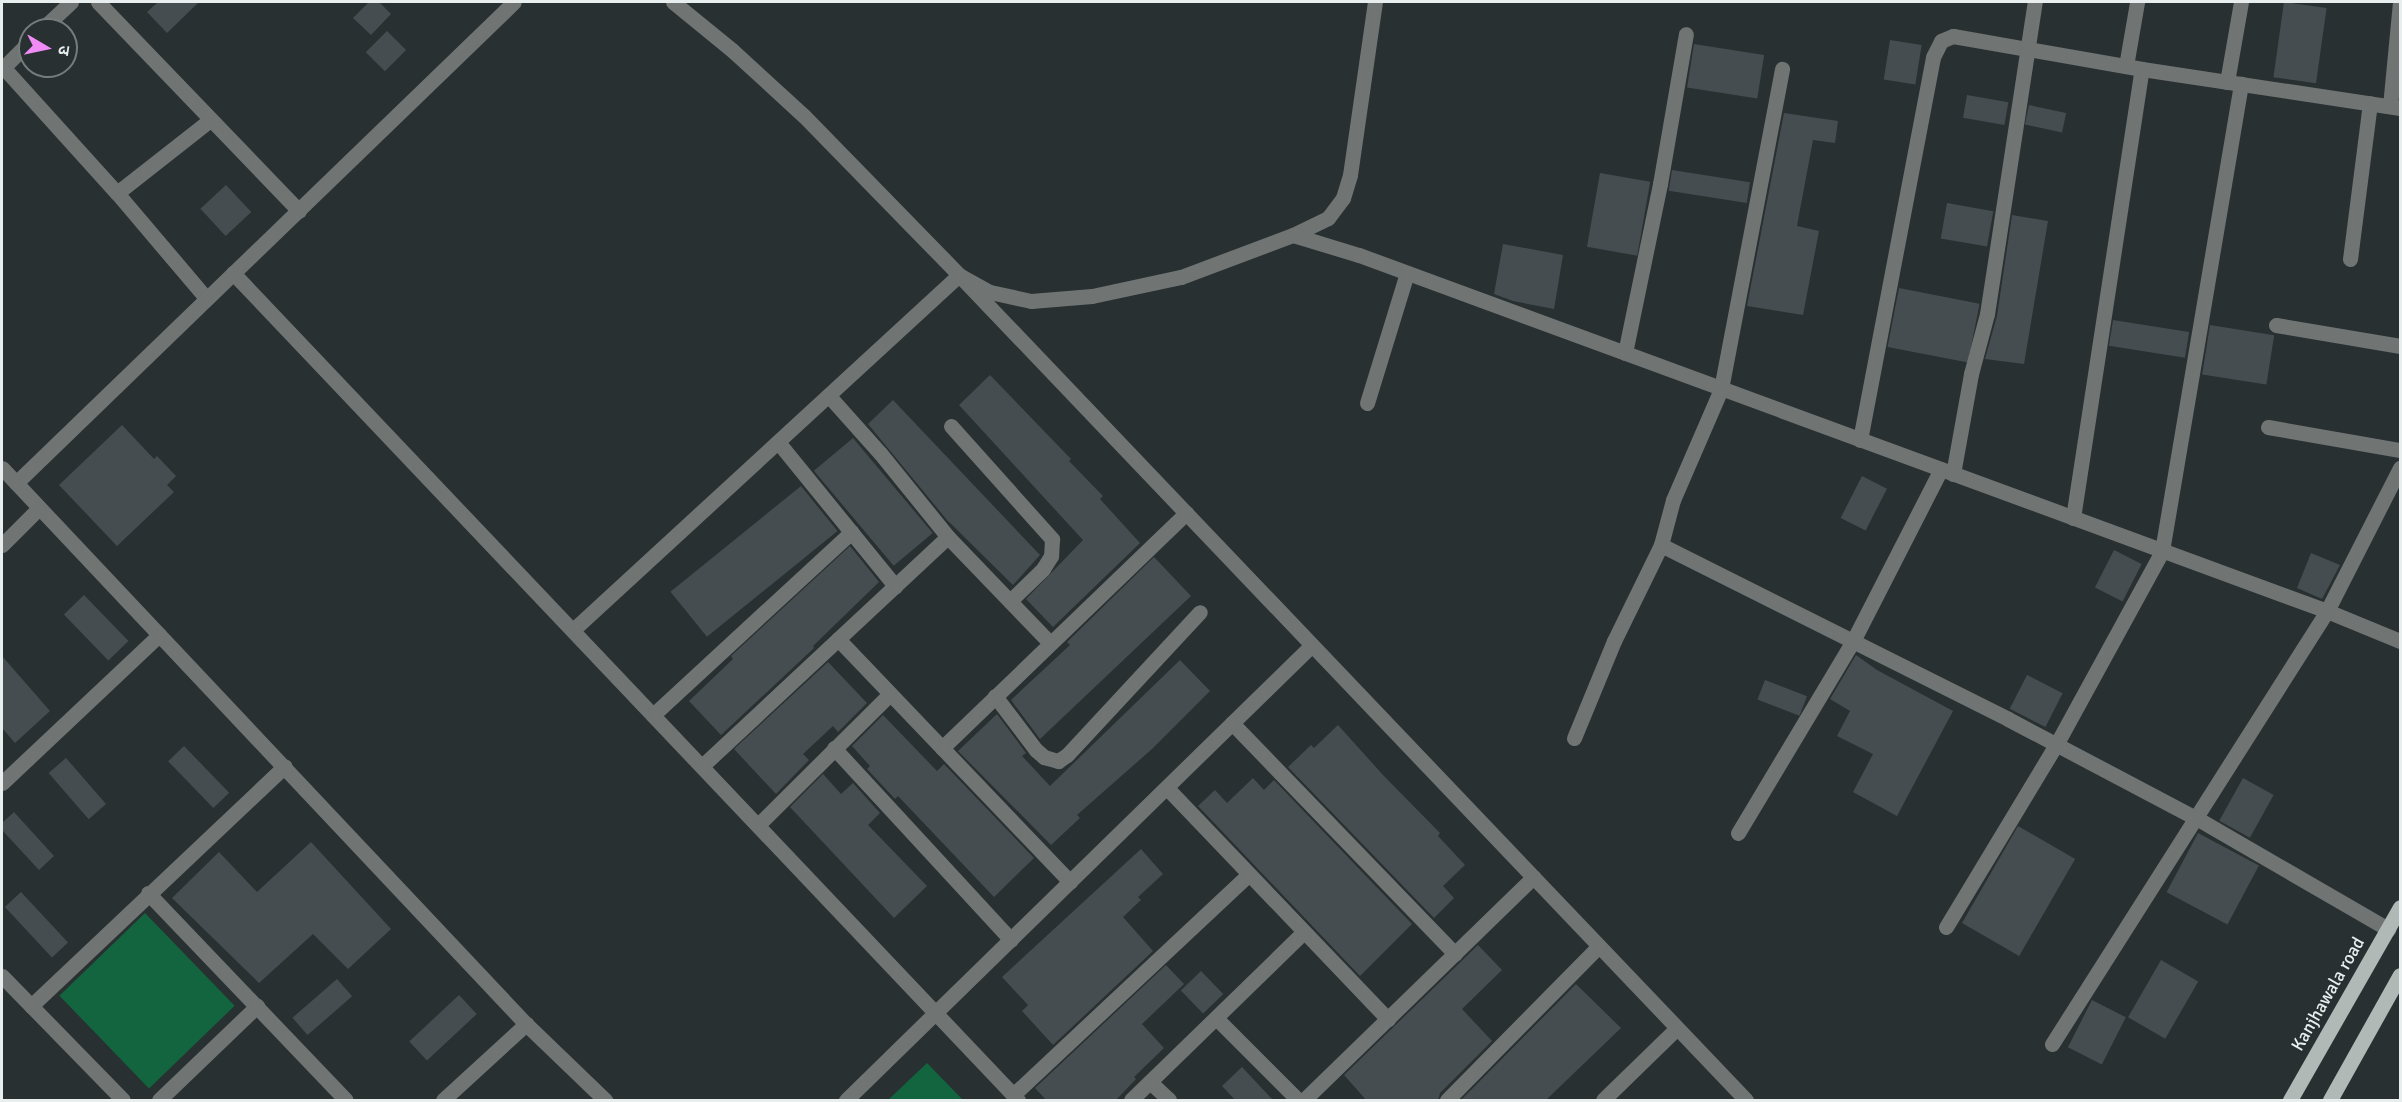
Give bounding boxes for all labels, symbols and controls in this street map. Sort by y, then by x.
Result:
north arrow [18,18,78,78]
text: उ [53,44,74,57]
street label: Kanjhawala road [2287,933,2369,1055]

